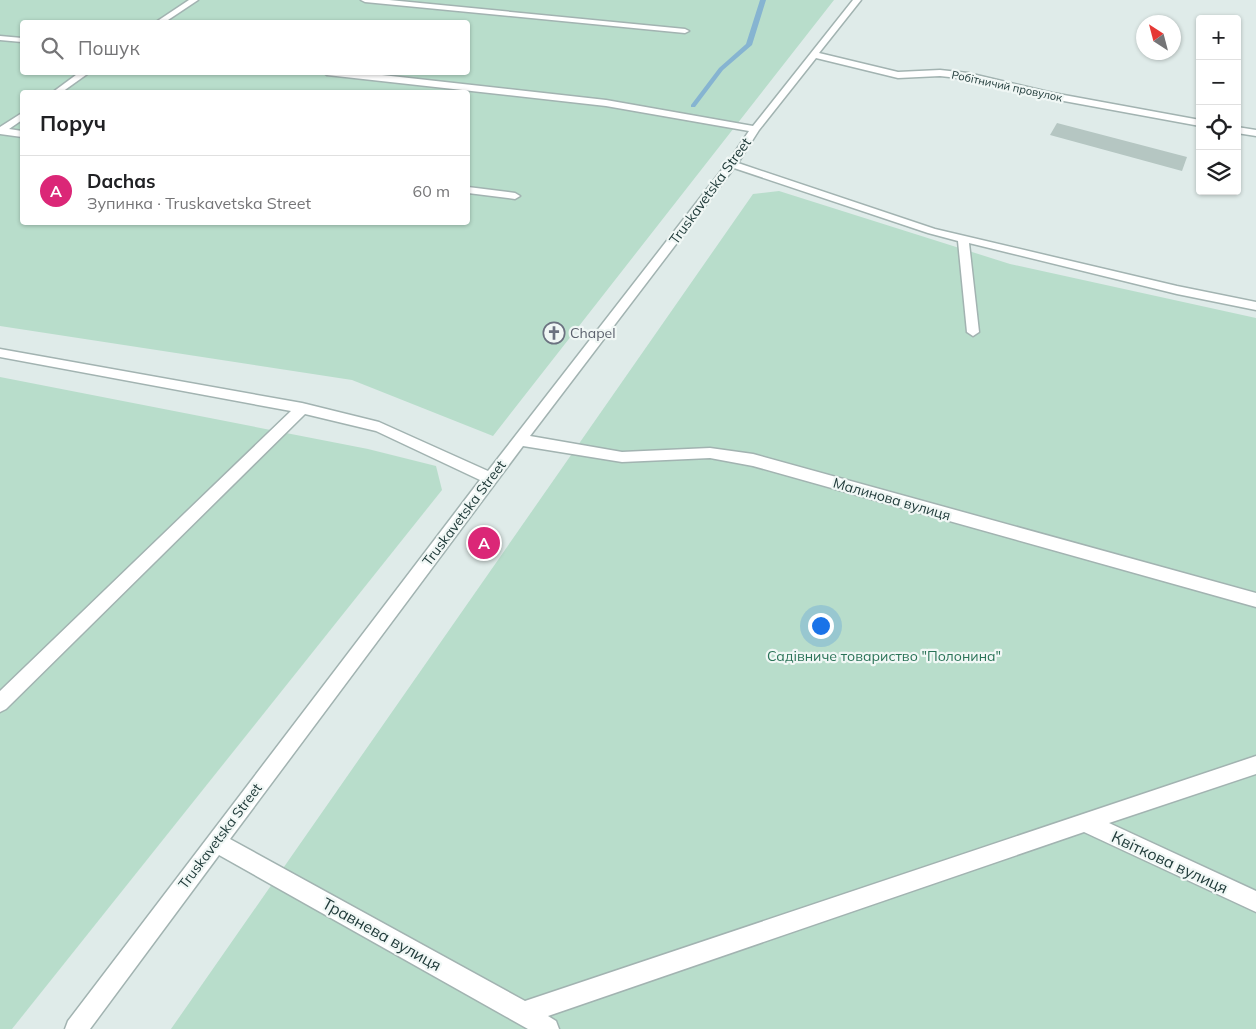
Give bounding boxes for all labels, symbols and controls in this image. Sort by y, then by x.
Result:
north arrow [1136,15,1181,60]
map controls [1196,15,1241,195]
button: + [1196,15,1241,60]
search box [20,20,470,75]
icon: search [38,34,66,62]
text: Пошук [78,36,140,60]
button: − [1196,60,1241,105]
street label: Робітничий провулок [950,67,1064,105]
button: locate [1196,105,1241,150]
text: Поруч [40,110,106,136]
street label: Truskavetska Street [665,134,755,248]
button: layers [1196,150,1241,195]
text: Dachas [87,169,156,193]
text: A [50,181,62,201]
text: 60 m [413,181,450,201]
text: Зупинка · Truskavetska Street [87,193,311,213]
church icon: Chapel [542,321,566,345]
place label: Chapel [570,324,616,342]
street label: Truskavetska Street [418,457,510,569]
street label: Малинова вулиця [831,474,953,524]
pin: A [468,524,500,562]
your location [808,613,834,639]
park label: Садівниче товариство "Полонина" [767,647,1001,665]
street label: Truskavetska Street [174,780,266,892]
street label: Квіткова вулиця [1109,826,1231,898]
street label: Травнева вулиця [319,893,445,975]

